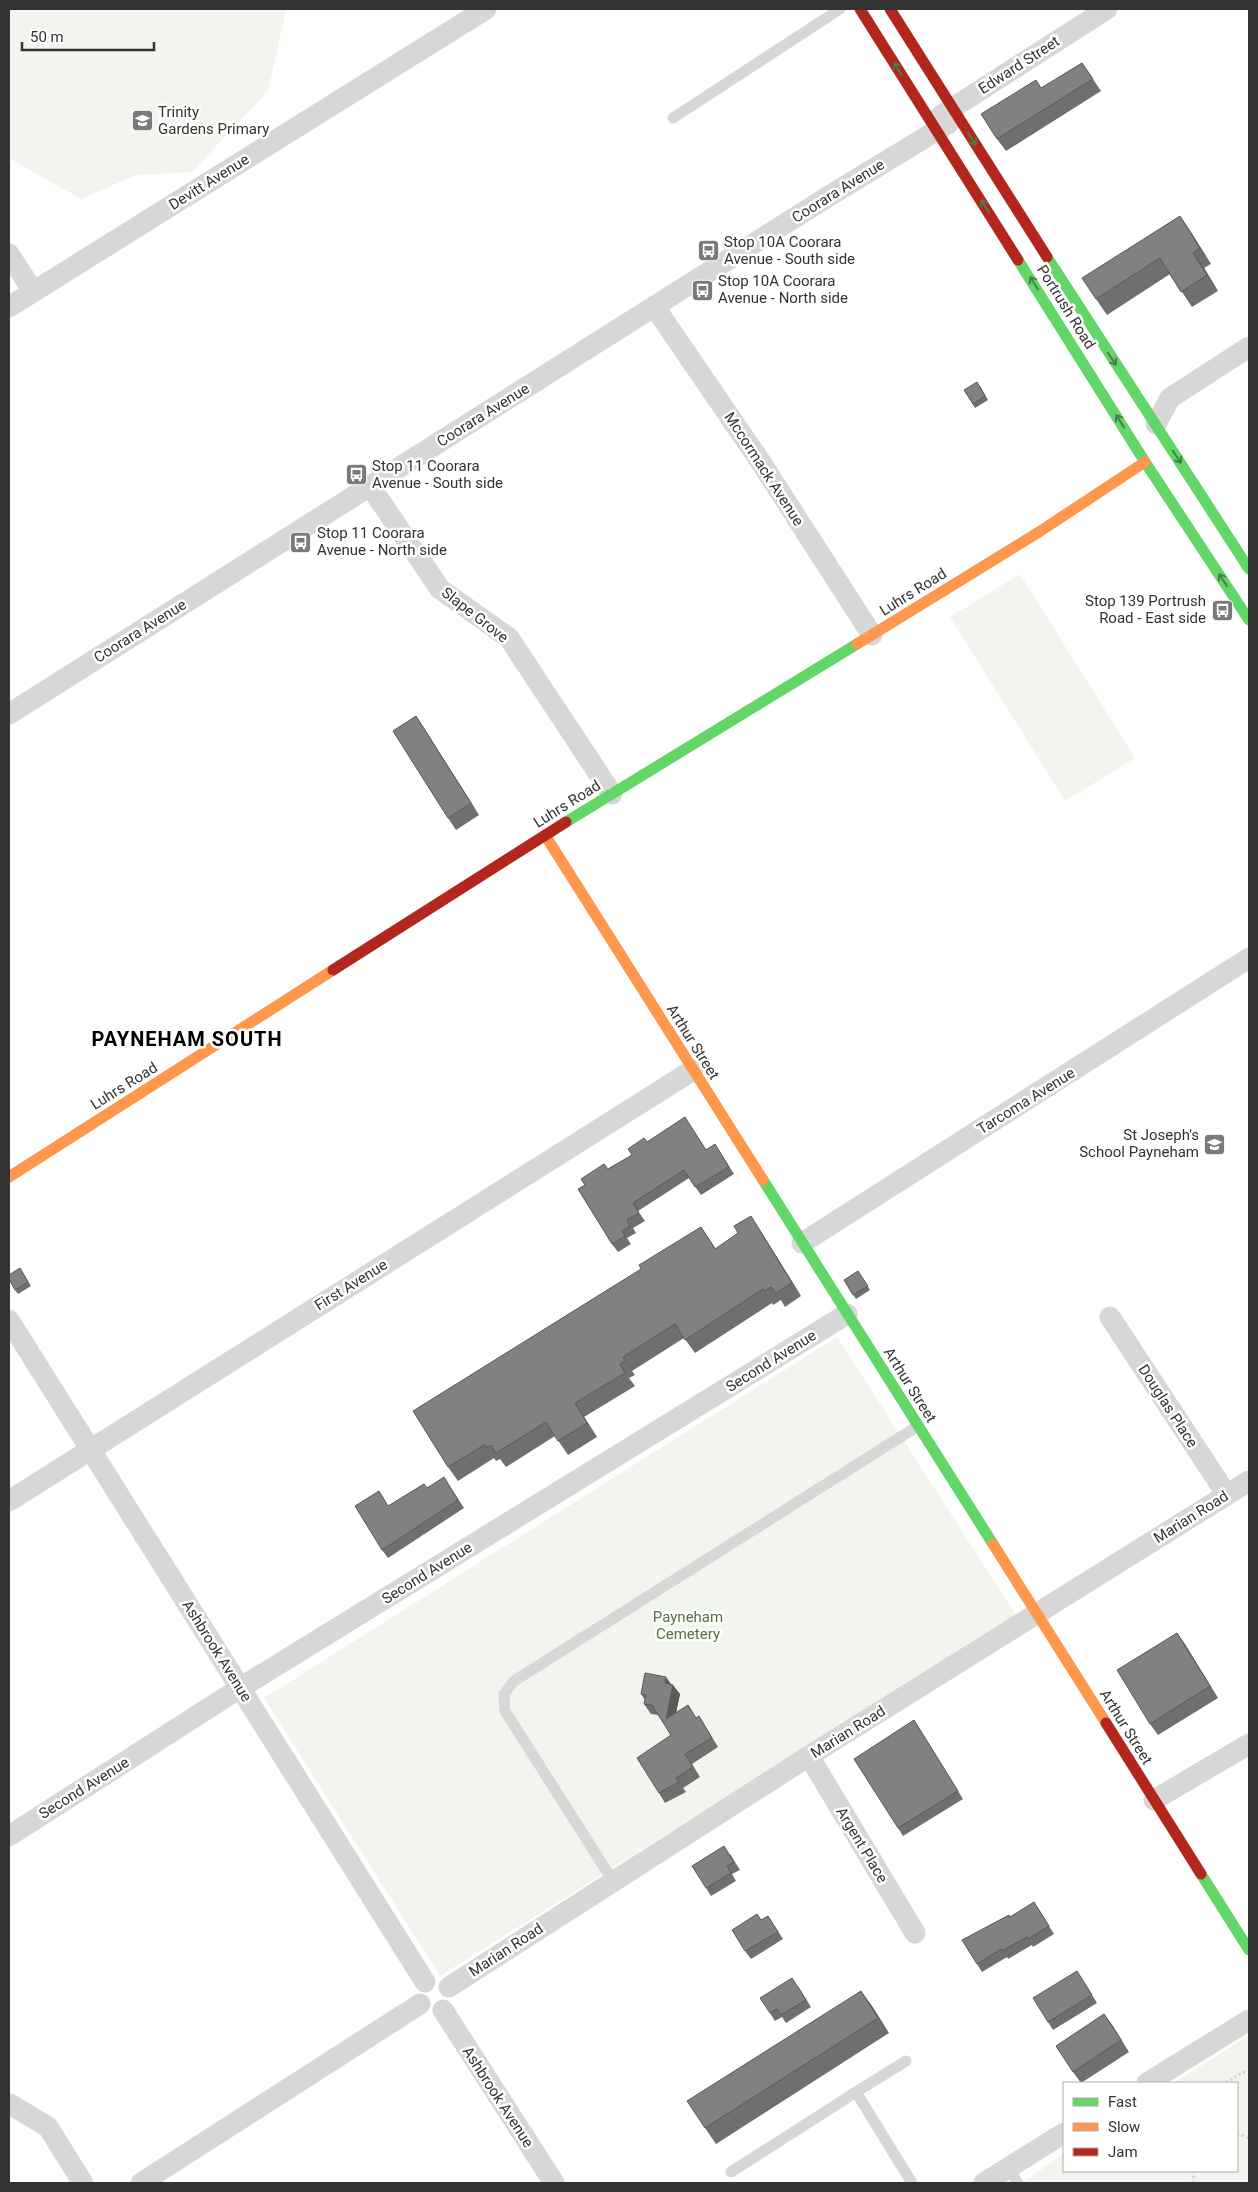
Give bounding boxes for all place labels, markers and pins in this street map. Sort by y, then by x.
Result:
place label: Trinity Gardens Primary [158,103,269,138]
school or university icon: Trinity Gardens Primary [130,109,154,133]
place label: Stop 10A Coorara Avenue - South side [724,233,855,268]
bus stop icon: Stop 10A Coorara Avenue - South side [696,239,720,263]
place label: Stop 10A Coorara Avenue - North side [718,272,848,307]
bus stop icon: Stop 10A Coorara Avenue - North side [690,278,714,302]
place label: Stop 11 Coorara Avenue - South side [372,457,503,492]
bus stop icon: Stop 11 Coorara Avenue - South side [344,463,368,487]
place label: Stop 11 Coorara Avenue - North side [317,524,447,559]
bus stop icon: Stop 11 Coorara Avenue - North side [289,530,313,554]
place label: Stop 139 Portrush Road - East side [1085,592,1206,627]
bus stop icon: Stop 139 Portrush Road - East side [1210,598,1234,622]
place label: St Joseph's School Payneham [1079,1126,1199,1161]
school or university icon: St Joseph's School Payneham [1203,1132,1227,1156]

